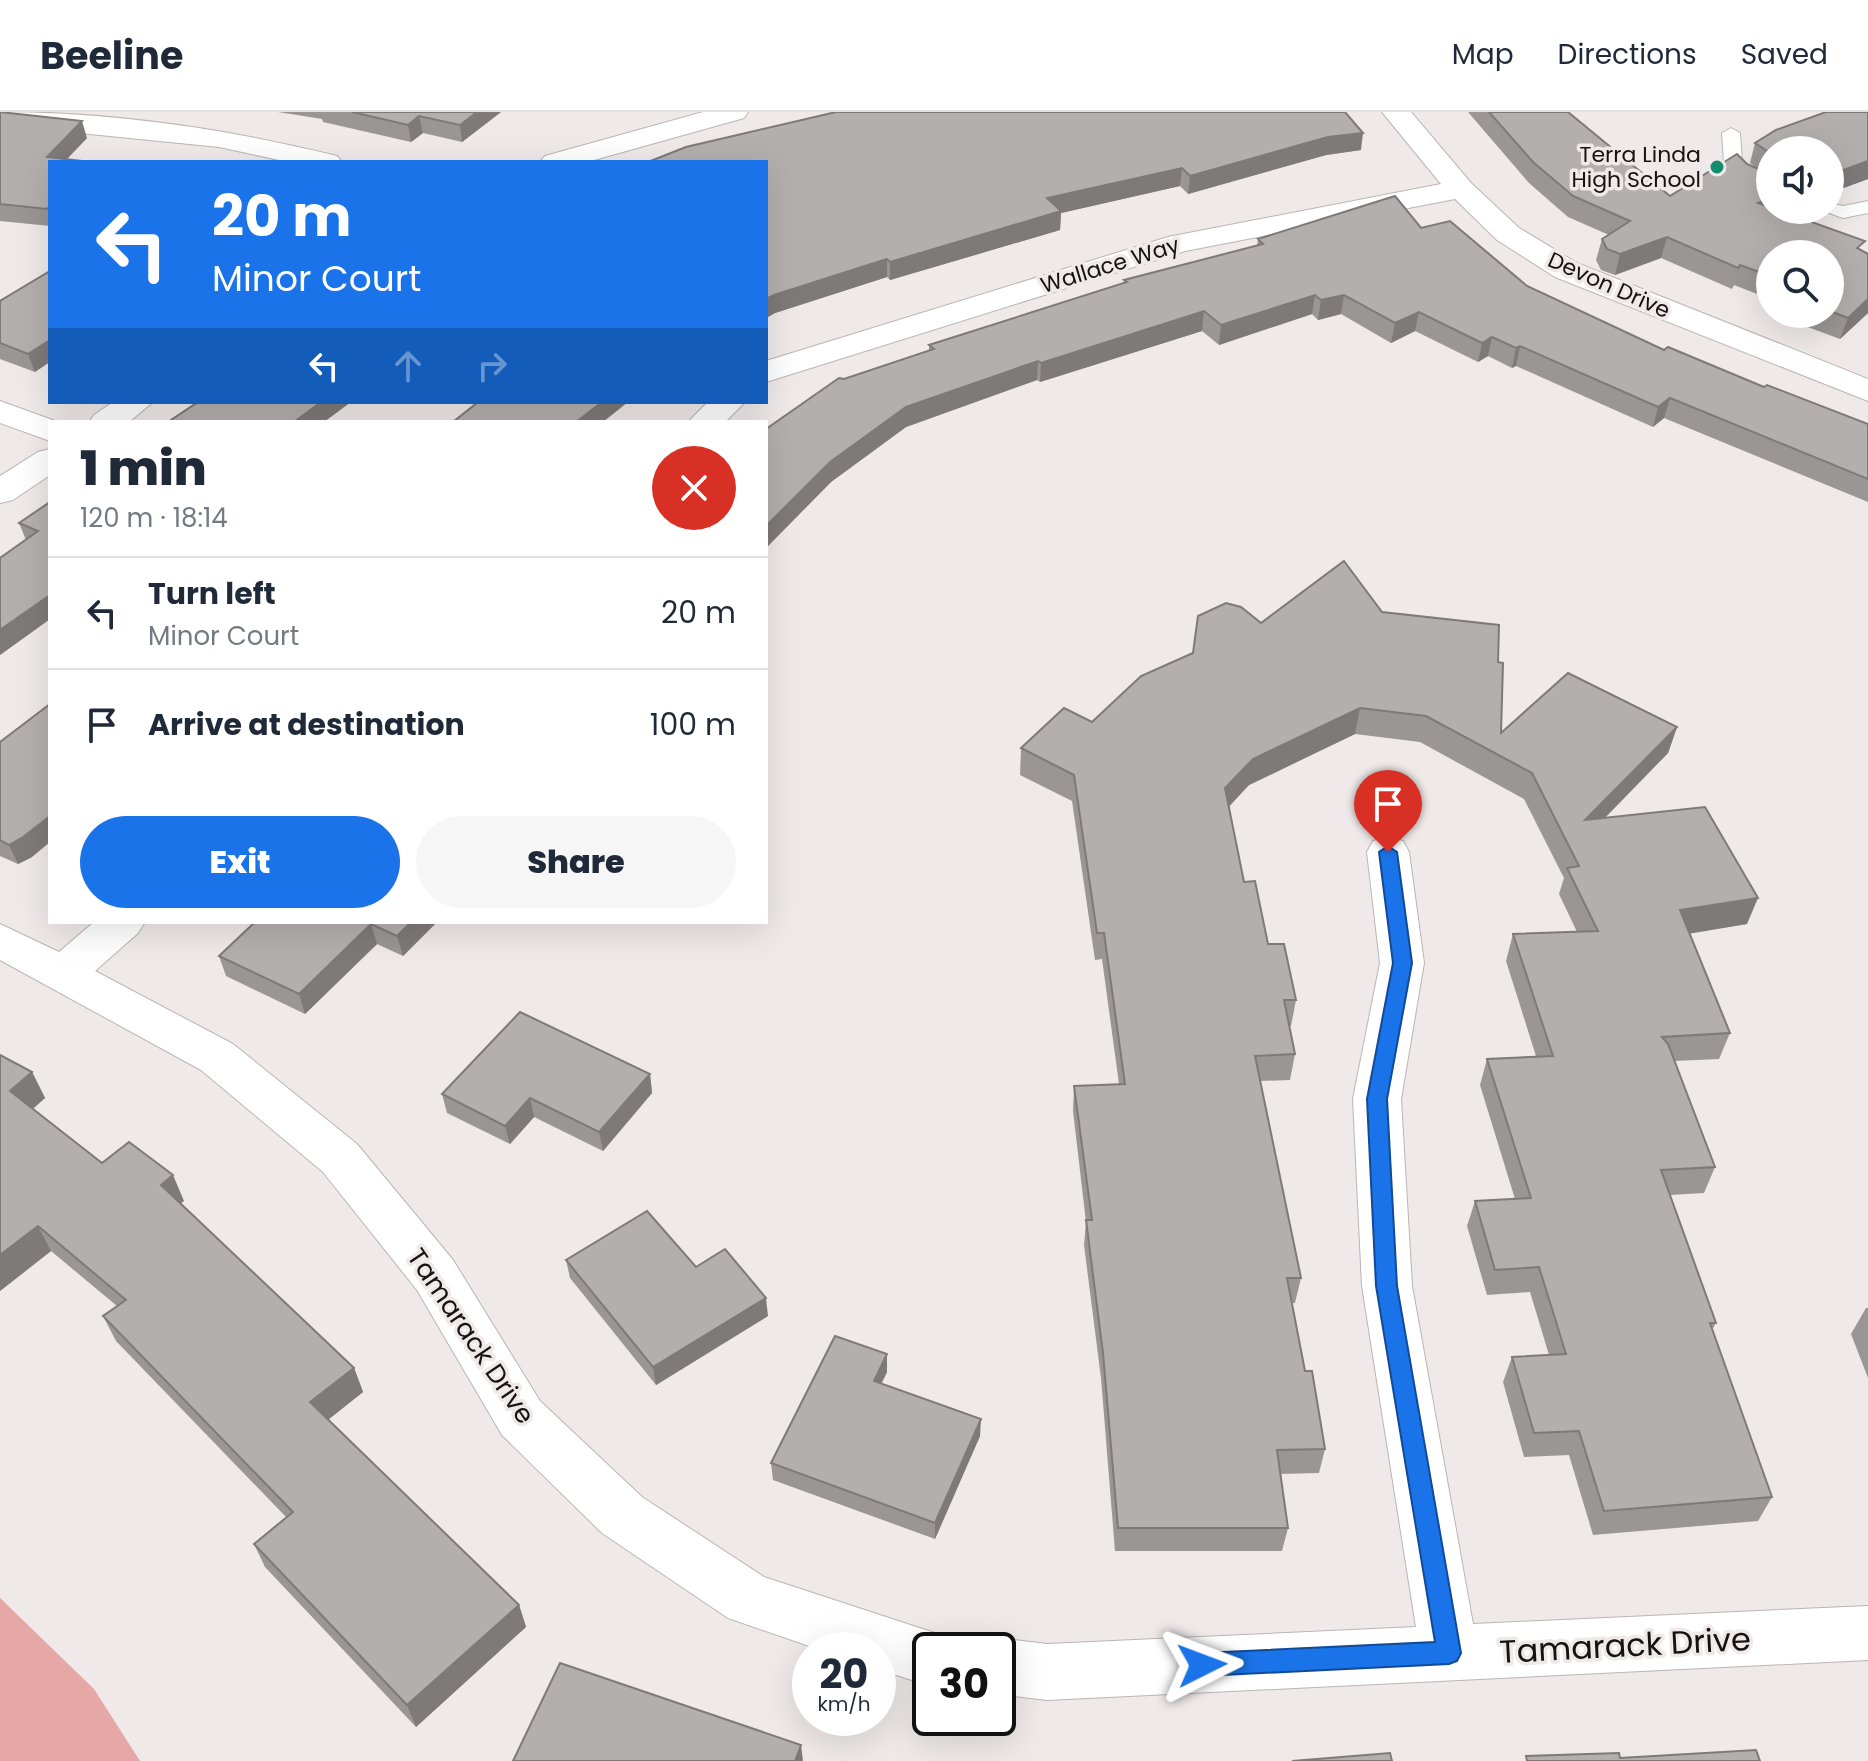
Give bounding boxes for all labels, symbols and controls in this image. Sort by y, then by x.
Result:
text: Beeline [40,29,183,82]
text: Map [1452,35,1514,74]
text: Directions [1558,35,1697,74]
text: Saved [1741,35,1828,74]
map controls [1756,136,1844,328]
button: sound [1756,136,1844,224]
place label: Terra Linda High School [1572,139,1701,195]
marker: Terra Linda High School [1708,158,1726,176]
text: 20 m [212,177,352,256]
icon: left [80,192,184,296]
street label: Wallace Way [1037,229,1184,301]
button: search [1756,240,1844,328]
street label: Devon Drive [1543,244,1675,326]
text: Minor Court [212,253,421,304]
icon: left [302,344,346,388]
icon: ahead [386,344,430,388]
icon: right [470,344,514,388]
text: 1 min [80,435,207,502]
button: close [652,446,736,530]
text: 120 m · 18:14 [80,500,228,536]
text: Turn left [148,572,276,615]
icon: left [80,591,124,635]
text: 20 m [661,591,736,634]
text: Minor Court [148,618,299,654]
icon: arrive [80,703,124,747]
text: Arrive at destination [148,703,465,746]
text: 100 m [650,703,736,746]
pin [1354,770,1422,852]
icon: arrive [1366,782,1410,826]
button: Exit [80,816,400,908]
button: Share [416,816,736,908]
street label: Tamarack Drive [399,1241,543,1431]
street label: Tamarack Drive [1498,1616,1752,1674]
position arrow [1160,1623,1244,1707]
speed limit sign: 30 [912,1632,1016,1736]
text: 20 [820,1646,868,1702]
text: km/h [817,1690,871,1718]

